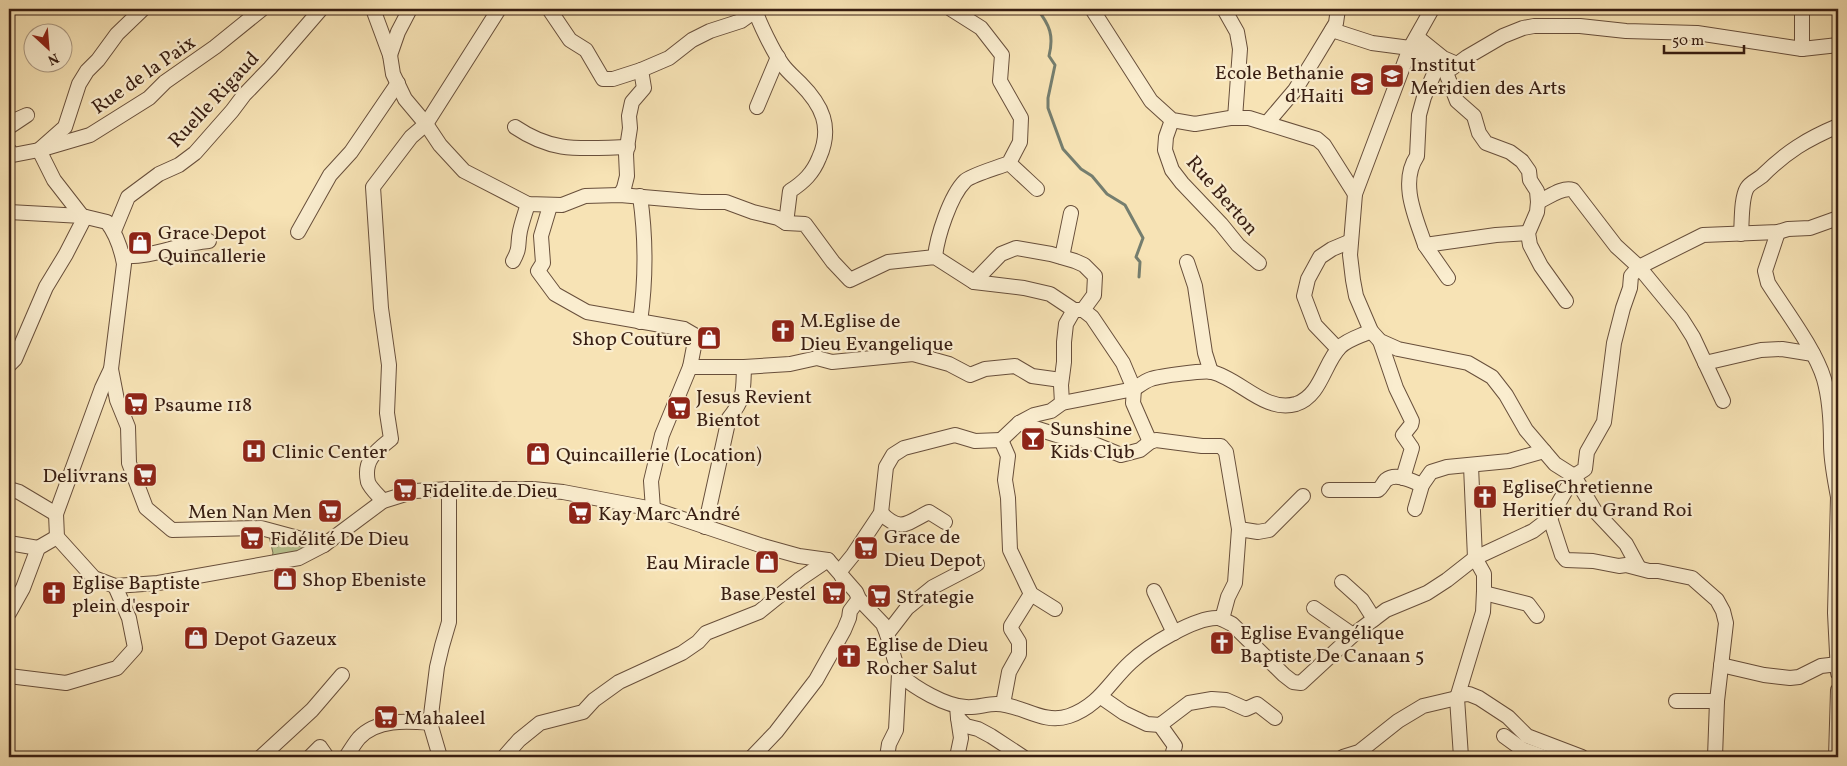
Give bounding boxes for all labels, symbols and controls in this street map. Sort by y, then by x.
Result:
north arrow [22,22,72,72]
scale bar [1664,22,1744,54]
street label: Rue de la Paix [86,29,202,122]
text: 50 m [1672,31,1704,52]
street label: Ruelle Rigaud [163,46,266,155]
text: N [44,48,62,69]
place label: Institut Meridien des Arts [1410,52,1566,103]
place label: Ecole Bethanie d'Haiti [1215,60,1344,111]
school or university icon: Institut Meridien des Arts [1379,63,1405,89]
school or university icon: Ecole Bethanie d'Haiti [1349,71,1375,97]
street label: Rue Berton [1179,150,1264,243]
place label: Grace Depot Quincallerie [158,220,267,271]
shop icon: Grace Depot Quincallerie [127,230,153,256]
place label: M.Eglise de Dieu Evangelique [800,308,953,359]
church icon: M.Eglise de Dieu Evangelique [770,318,796,344]
shop icon: Shop Couture [696,325,722,351]
place label: Shop Couture [572,326,692,354]
place label: Jesus Revient Bientot [696,384,812,435]
supermarket icon: Psaume 118 [123,391,149,417]
place label: Psaume 118 [154,392,252,420]
supermarket icon: Jesus Revient Bientot [666,395,692,421]
place label: Sunshine Kids Club [1050,416,1135,467]
bar icon: Sunshine Kids Club [1020,426,1046,452]
hospital icon: Clinic Center [241,438,267,464]
place label: Clinic Center [272,439,387,467]
shop icon: Quincaillerie (Location) [525,441,551,467]
place label: Quincaillerie (Location) [556,442,762,470]
supermarket icon: Delivrans [132,462,158,488]
place label: Delivrans [43,463,128,491]
place label: EgliseChretienne Heritier du Grand Roi [1502,474,1693,525]
supermarket icon: Fidelite de Dieu [392,477,418,503]
place label: Fidelite de Dieu [422,478,558,506]
church icon: EgliseChretienne Heritier du Grand Roi [1472,484,1498,510]
supermarket icon: Men Nan Men [317,498,343,524]
place label: Men Nan Men [188,499,312,527]
supermarket icon: Kay Marc André [567,500,593,526]
place label: Kay Marc André [598,501,740,529]
place label: Grace de Dieu Depot [884,524,983,575]
supermarket icon: Fidélité De Dieu [239,525,265,551]
place label: Fidélité De Dieu [270,526,409,554]
supermarket icon: Grace de Dieu Depot [853,535,879,561]
shop icon: Eau Miracle [754,549,780,575]
place label: Eau Miracle [646,550,750,578]
shop icon: Shop Ebeniste [272,566,298,592]
place label: Shop Ebeniste [302,567,426,595]
place label: Eglise Baptiste plein d'espoir [72,570,200,621]
church icon: Eglise Baptiste plein d'espoir [41,580,67,606]
supermarket icon: Base Pestel [821,580,847,606]
place label: Base Pestel [720,581,816,609]
supermarket icon: Strategie [866,583,892,609]
place label: Strategie [896,584,974,612]
place label: Eglise Evangélique Baptiste De Canaan 5 [1240,620,1424,671]
shop icon: Depot Gazeux [183,625,209,651]
place label: Depot Gazeux [214,626,337,654]
church icon: Eglise Evangélique Baptiste De Canaan 5 [1209,630,1235,656]
place label: Eglise de Dieu Rocher Salut [866,632,988,683]
church icon: Eglise de Dieu Rocher Salut [836,643,862,669]
supermarket icon: Mahaleel [373,704,399,730]
place label: Mahaleel [404,705,485,733]

